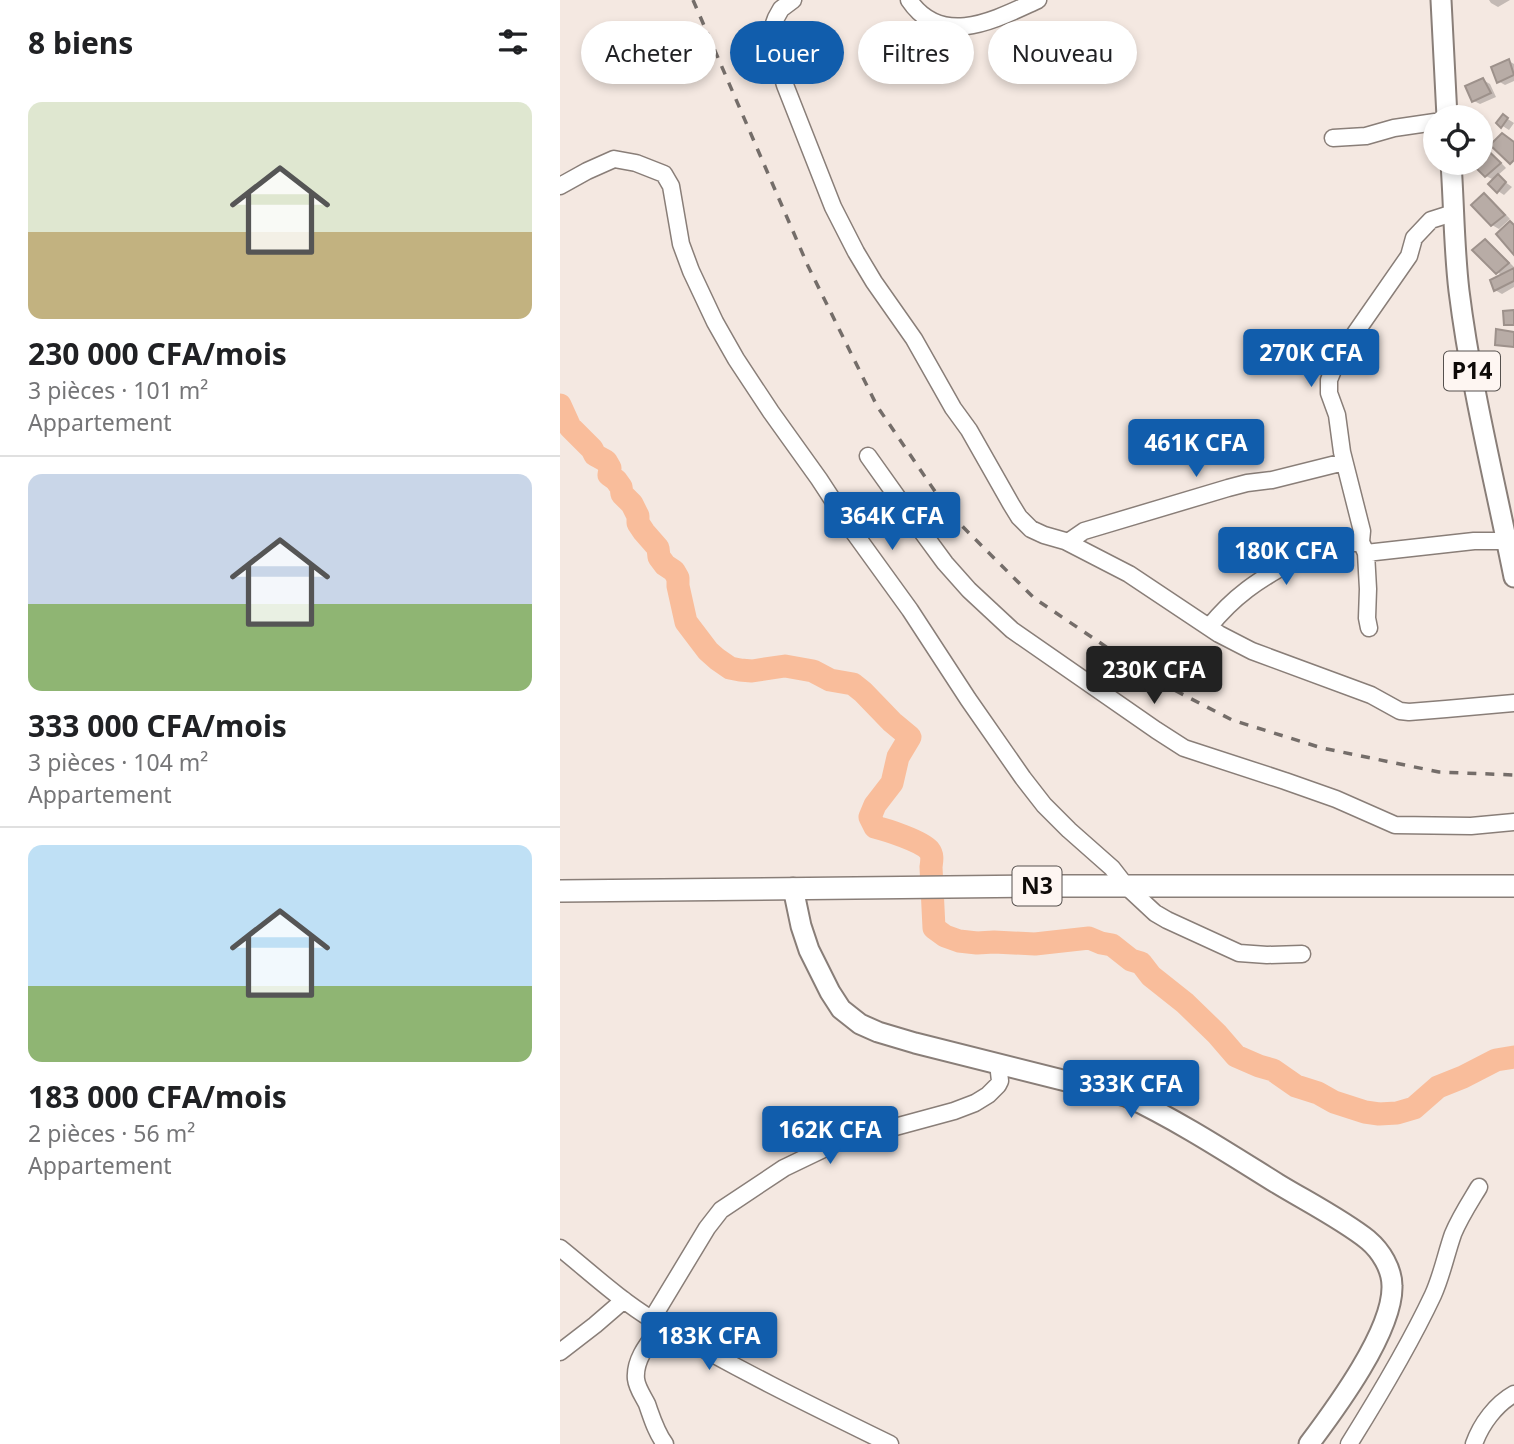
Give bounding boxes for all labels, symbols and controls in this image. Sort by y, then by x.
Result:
chip: Acheter [581,21,716,84]
chip: Louer [730,21,844,84]
chip: Filtres [858,21,974,84]
chip: Nouveau [988,21,1137,84]
text: 8 biens [28,22,133,63]
icon: filters [494,23,532,61]
map controls [1423,105,1493,175]
button: locate [1423,105,1493,175]
icon: home [217,147,343,273]
pin: 270K CFA [1239,330,1383,389]
text: 230 000 CFA/mois [28,333,287,374]
text: 270K CFA [1259,336,1363,368]
road number: P14 [1444,352,1500,390]
text: 3 pièces · 101 m² [28,374,208,406]
text: Appartement [28,406,172,438]
pin: 461K CFA [1124,420,1268,479]
text: 461K CFA [1144,426,1248,458]
pin: 364K CFA [820,492,964,552]
text: 364K CFA [840,499,944,531]
icon: home [217,519,343,645]
pin: 180K CFA [1214,528,1358,587]
text: 180K CFA [1234,534,1338,566]
pin: 230K CFA [1082,646,1226,706]
text: 230K CFA [1102,653,1206,685]
text: 333 000 CFA/mois [28,705,287,746]
text: 3 pièces · 104 m² [28,746,208,778]
text: Appartement [28,778,172,810]
road number: N3 [1012,866,1062,906]
icon: home [217,890,343,1016]
pin: 333K CFA [1059,1060,1203,1120]
text: 333K CFA [1079,1067,1183,1099]
text: 183 000 CFA/mois [28,1076,287,1117]
pin: 162K CFA [758,1106,902,1166]
text: 162K CFA [778,1113,882,1145]
text: 2 pièces · 56 m² [28,1117,195,1149]
text: Appartement [28,1149,172,1181]
pin: 183K CFA [637,1312,781,1372]
text: 183K CFA [657,1319,761,1351]

